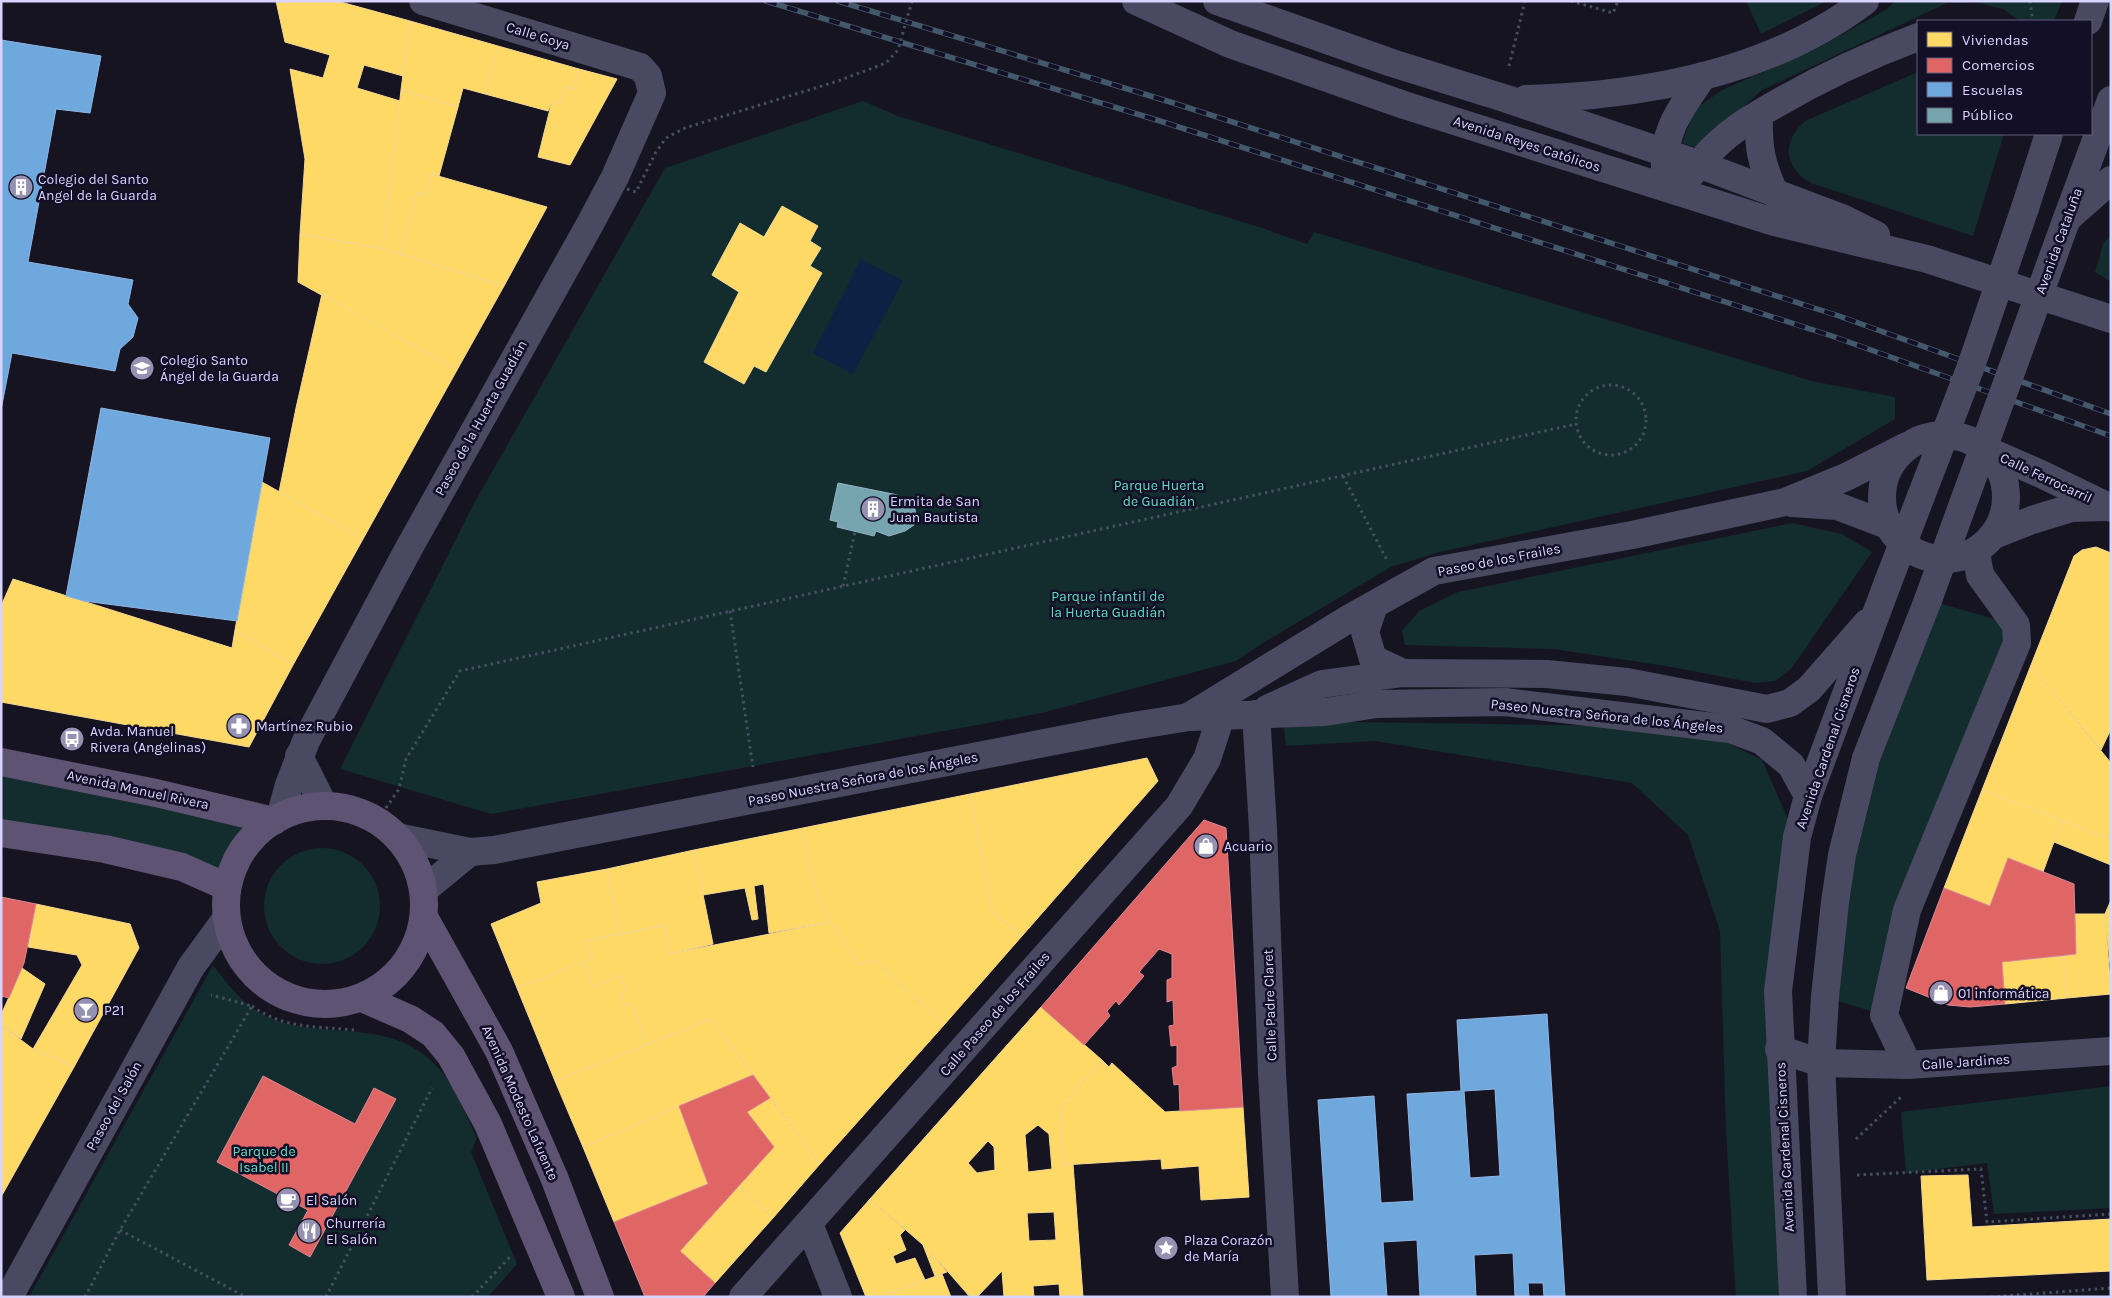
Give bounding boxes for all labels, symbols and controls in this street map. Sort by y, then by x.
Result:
street label: Calle Goya [504,18,572,54]
legend [1917,20,2092,135]
text: Viviendas [1962,31,2029,49]
text: Comercios [1962,56,2035,74]
text: Escuelas [1962,81,2023,99]
text: Público [1962,106,2013,124]
street label: Avenida Reyes Católicos [1451,112,1603,176]
place label: Colegio del Santo Angel de la Guarda [38,171,157,204]
building icon: Colegio del Santo Angel de la Guarda [8,174,34,200]
street label: Avenida Cataluña [2032,186,2086,296]
street label: Paseo de la Huerta Guadián [431,337,531,499]
place label: Colegio Santo Ángel de la Guarda [160,352,279,385]
school or university icon: Colegio Santo Ángel de la Guarda [129,355,155,381]
street label: Calle Ferrocarril [1997,449,2095,507]
park label: Parque Huerta de Guadián [1114,477,1204,510]
place label: Ermita de San Juan Bautista [890,493,980,526]
building icon: Ermita de San Juan Bautista [860,496,886,522]
street label: Paseo de los Frailes [1436,540,1562,580]
park label: Parque infantil de la Huerta Guadián [1050,588,1166,621]
street label: Avenida Cardenal Cisneros [1792,665,1864,831]
street label: Paseo Nuestra Señora de los Ángeles [1490,694,1724,737]
pharmacy icon: Martínez Rubio [226,713,252,739]
place label: Martínez Rubio [256,718,353,735]
place label: Avda. Manuel Rivera (Angelinas) [90,723,206,756]
bus stop icon: Avda. Manuel Rivera (Angelinas) [59,726,85,752]
street label: Paseo Nuestra Señora de los Ángeles [746,747,979,810]
street label: Avenida Manuel Rivera [66,767,210,813]
shop icon: Acuario [1193,833,1219,859]
place label: Acuario [1224,838,1272,855]
street label: Calle Paseo de los Frailes [936,948,1054,1080]
street label: Calle Padre Claret [1260,949,1280,1061]
shop icon: 01 informática [1928,980,1954,1006]
place label: 01 informática [1958,985,2050,1002]
bar icon: P21 [73,997,99,1023]
place label: P21 [104,1002,125,1019]
street label: Avenida Modesto Lafuente [478,1023,562,1183]
street label: Calle Jardines [1921,1050,2011,1074]
street label: Paseo del Salón [82,1058,146,1154]
street label: Avenida Cardenal Cisneros [1772,1062,1798,1232]
park label: Parque de Isabel II [232,1143,296,1176]
cafe icon: El Salón [275,1187,301,1213]
place label: El Salón [306,1192,357,1209]
place label: Churrería El Salón [326,1215,386,1248]
restaurant icon: Churrería El Salón [296,1218,322,1244]
place label: Plaza Corazón de María [1184,1232,1273,1265]
place icon: Plaza Corazón de María [1153,1235,1179,1261]

